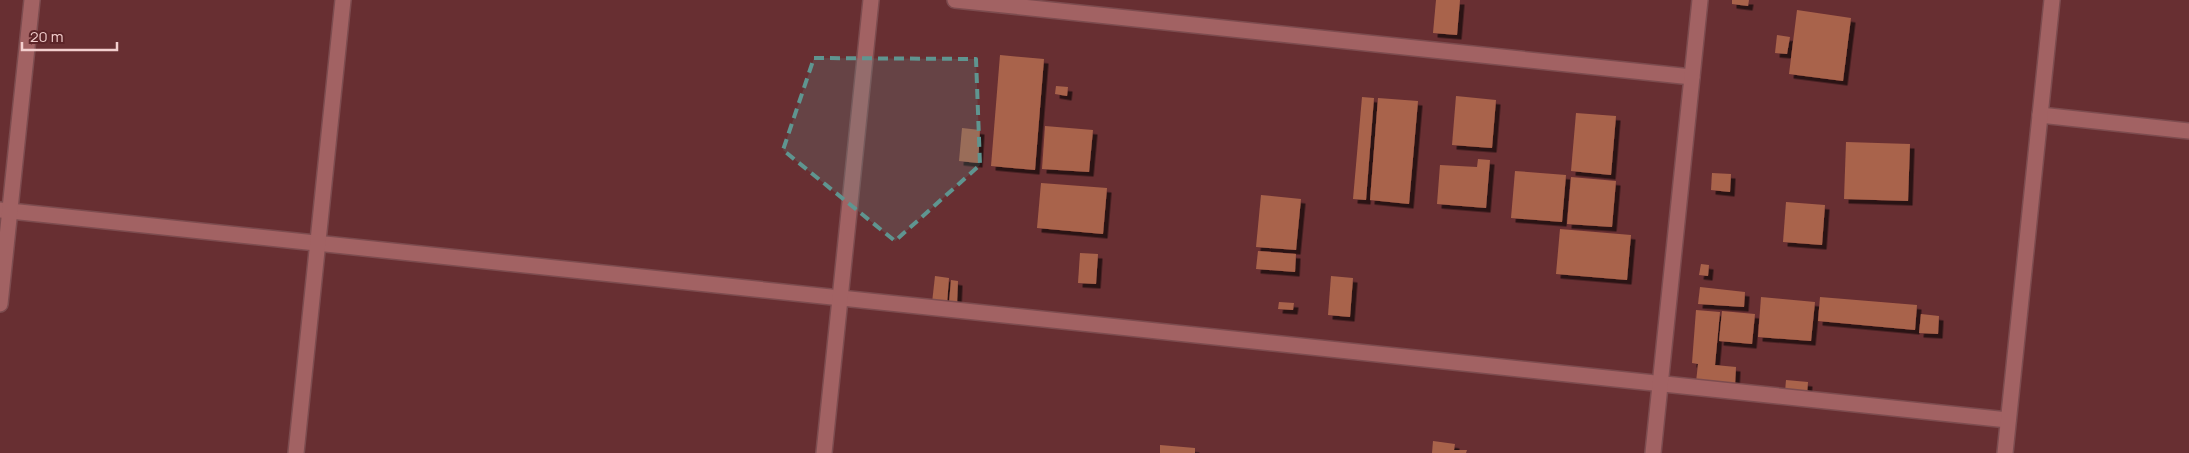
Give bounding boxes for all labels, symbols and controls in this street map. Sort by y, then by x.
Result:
scale bar [22,20,118,52]
text: 20 m [30,26,63,47]

